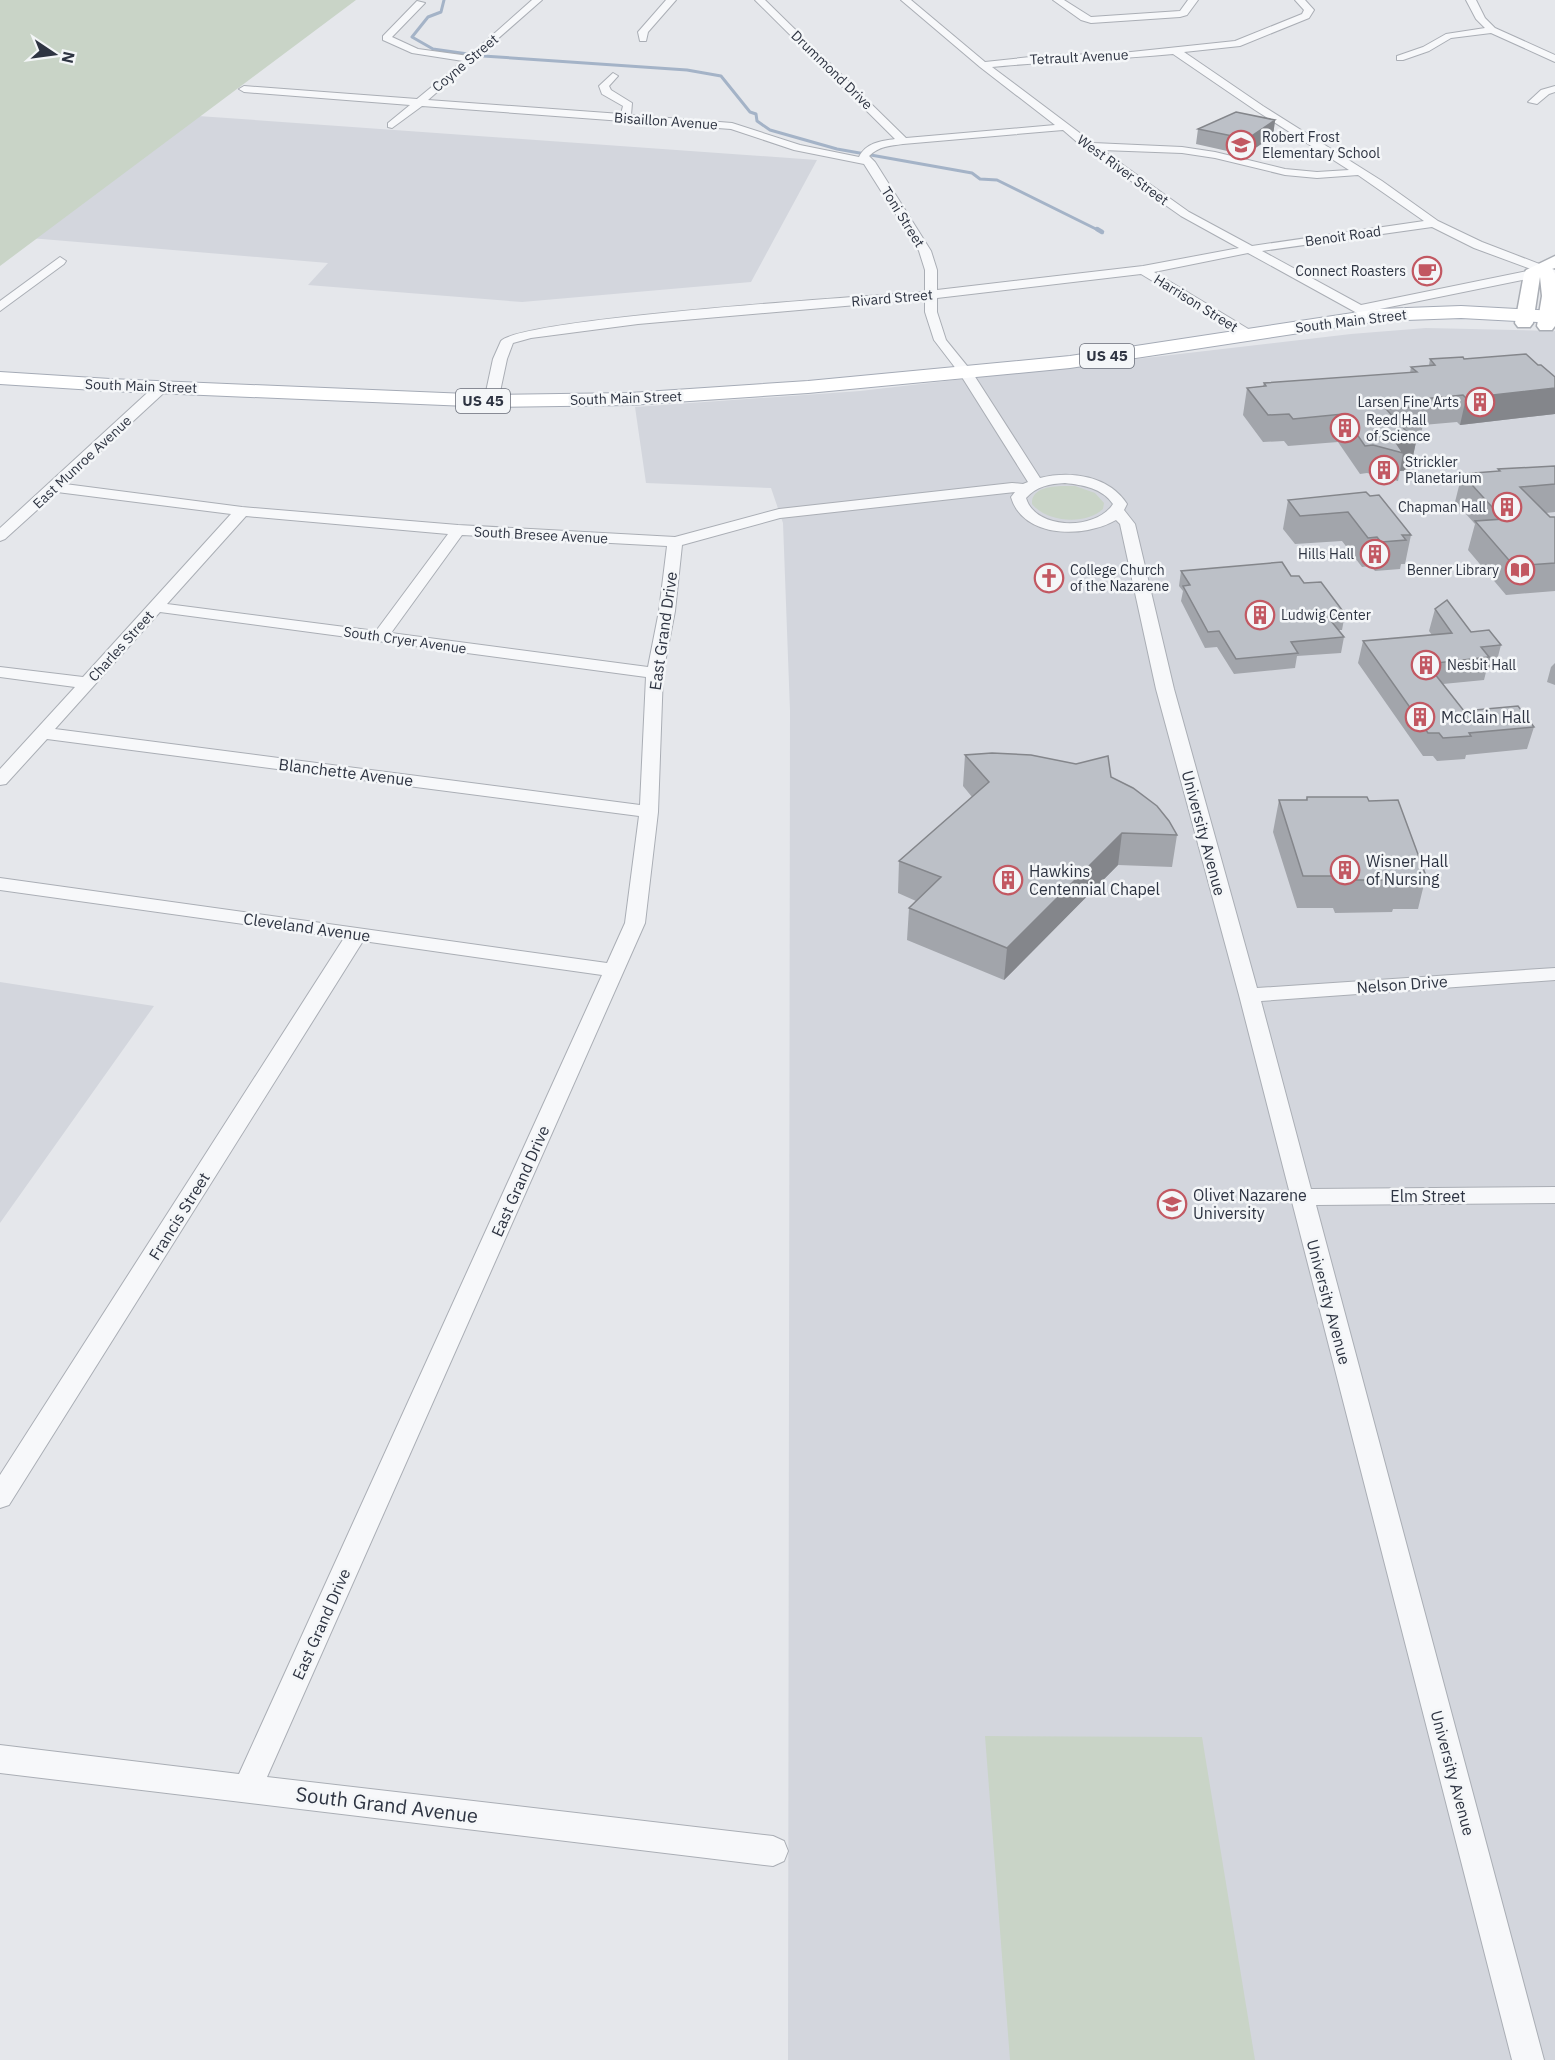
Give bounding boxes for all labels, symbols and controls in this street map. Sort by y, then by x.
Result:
north arrow [24,24,84,84]
street label: Drummond Drive [787,26,877,114]
street label: Coyne Street [428,30,502,96]
street label: Tetrault Avenue [1029,45,1129,69]
text: N [58,49,80,65]
street label: Bisaillon Avenue [614,108,719,134]
place label: Robert Frost Elementary School [1262,128,1380,162]
school or university icon: Robert Frost Elementary School [1225,129,1257,161]
street label: West River Street [1074,131,1172,209]
street label: Toni Street [877,183,929,251]
street label: Benoit Road [1304,222,1382,250]
cafe icon: Connect Roasters [1411,255,1443,287]
place label: Connect Roasters [1295,262,1406,280]
street label: Harrison Street [1151,270,1241,336]
street label: Rivard Street [851,285,934,311]
street label: South Main Street [1294,305,1408,337]
road number: US 45 [1080,344,1134,368]
street label: South Main Street [85,375,197,397]
building icon: Larsen Fine Arts [1464,386,1496,418]
street label: South Main Street [570,387,682,409]
road number: US 45 [456,389,510,413]
place label: Larsen Fine Arts [1357,393,1459,411]
street label: East Munroe Avenue [29,411,135,512]
place label: Reed Hall of Science [1366,411,1431,445]
building icon: Reed Hall of Science [1329,412,1361,444]
place label: Strickler Planetarium [1405,453,1482,487]
building icon: Strickler Planetarium [1368,454,1400,486]
building icon: Chapman Hall [1491,491,1523,523]
place label: Chapman Hall [1398,498,1486,516]
street label: South Bresee Avenue [474,522,609,548]
building icon: Hills Hall [1359,538,1391,570]
place label: Hills Hall [1298,545,1354,563]
library icon: Benner Library [1504,554,1536,586]
place label: College Church of the Nazarene [1070,561,1170,595]
place label: Benner Library [1407,561,1499,579]
church icon: College Church of the Nazarene [1033,562,1065,594]
street label: East Grand Drive [645,570,681,692]
building icon: Ludwig Center [1244,599,1276,631]
place label: Ludwig Center [1281,606,1371,624]
street label: Charles Street [84,607,158,685]
street label: South Cryer Avenue [342,622,468,658]
building icon: Nesbit Hall [1410,649,1442,681]
place label: Nesbit Hall [1447,656,1516,674]
building icon: McClain Hall [1404,701,1436,733]
place label: McClain Hall [1441,707,1530,727]
street label: Blanchette Avenue [278,754,415,790]
street label: University Avenue [1178,768,1230,898]
place label: Wisner Hall of Nursing [1366,851,1448,889]
building icon: Wisner Hall of Nursing [1329,854,1361,886]
place label: Hawkins Centennial Chapel [1029,861,1160,899]
building icon: Hawkins Centennial Chapel [992,864,1024,896]
street label: Cleveland Avenue [242,908,372,946]
street label: Nelson Drive [1356,971,1448,997]
street label: East Grand Drive [487,1122,554,1240]
street label: Francis Street [144,1168,214,1264]
place label: Olivet Nazarene University [1193,1185,1307,1223]
street label: Elm Street [1390,1186,1466,1206]
school or university icon: Olivet Nazarene University [1156,1188,1188,1220]
street label: University Avenue [1303,1237,1355,1367]
street label: East Grand Drive [288,1565,355,1683]
street label: University Avenue [1427,1708,1479,1838]
street label: South Grand Avenue [294,1780,480,1829]

